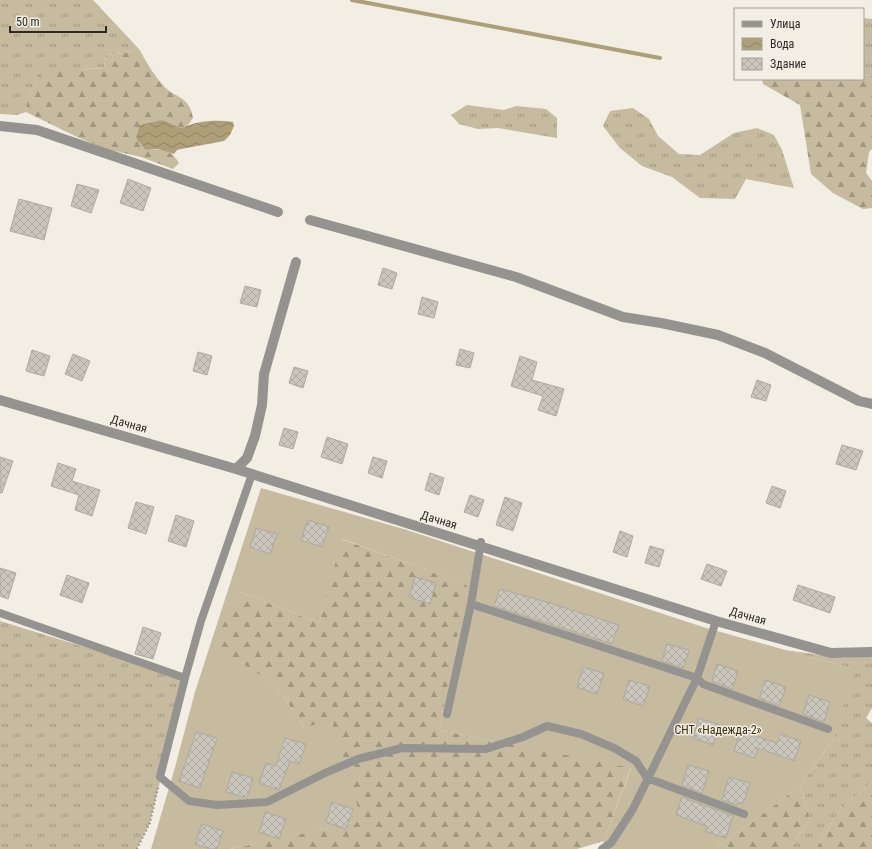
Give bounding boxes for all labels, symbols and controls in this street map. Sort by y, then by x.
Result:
scale bar [10,8,106,34]
legend [734,8,864,80]
text: 50 m [16,15,40,29]
text: Улица [770,17,801,31]
text: Вода [770,37,795,51]
text: Здание [770,57,807,71]
street label: Дачная [109,412,149,436]
street label: Дачная [419,508,459,532]
street label: Дачная [728,604,768,628]
park label: СНТ «Надежда-2» [674,723,762,737]

